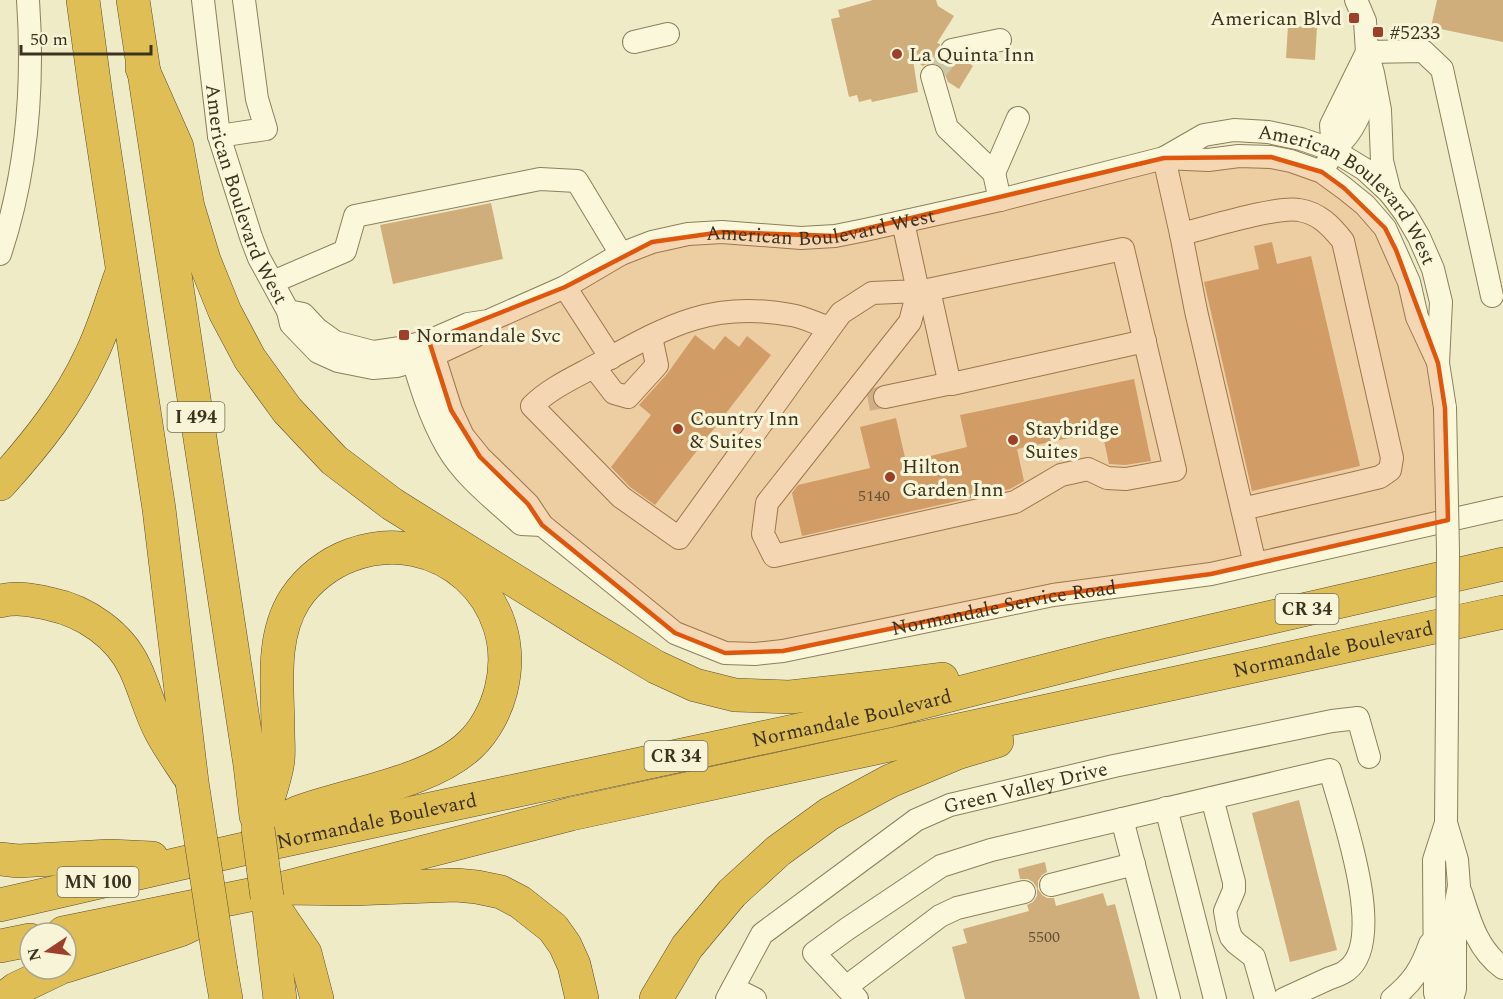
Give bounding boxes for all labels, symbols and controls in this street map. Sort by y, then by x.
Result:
place label: American Blvd [1210,4,1342,34]
marker: American Blvd [1347,11,1361,25]
scale bar [21,18,152,56]
place label: #5233 [1390,18,1440,48]
marker: #5233 [1371,25,1385,39]
text: 50 m [30,26,68,53]
place label: La Quinta Inn [909,40,1035,70]
marker: La Quinta Inn [890,47,904,61]
street label: American Boulevard West [197,82,295,310]
street label: American Boulevard West [1257,117,1443,270]
street label: American Boulevard West [705,201,938,254]
place label: Normandale Svc [416,321,561,351]
marker: Normandale Svc [397,328,411,342]
road number: I 494 [168,402,224,432]
place label: Country Inn & Suites [690,404,799,457]
place label: Staybridge Suites [1025,414,1119,467]
marker: Country Inn & Suites [671,422,685,436]
marker: Staybridge Suites [1006,433,1020,447]
place label: Hilton Garden Inn [902,452,1004,505]
marker: Hilton Garden Inn [883,470,897,484]
house number: 5140 [858,484,890,508]
street label: Normandale Service Road [889,573,1118,644]
road number: CR 34 [1276,594,1338,624]
street label: Normandale Boulevard [1230,614,1436,686]
street label: Normandale Boulevard [749,681,955,756]
road number: CR 34 [644,741,708,771]
street label: Green Valley Drive [940,754,1111,822]
street label: Normandale Boulevard [274,785,480,858]
road number: MN 100 [57,867,138,897]
north arrow [18,921,78,981]
house number: 5500 [1028,925,1060,949]
text: N [21,945,48,963]

